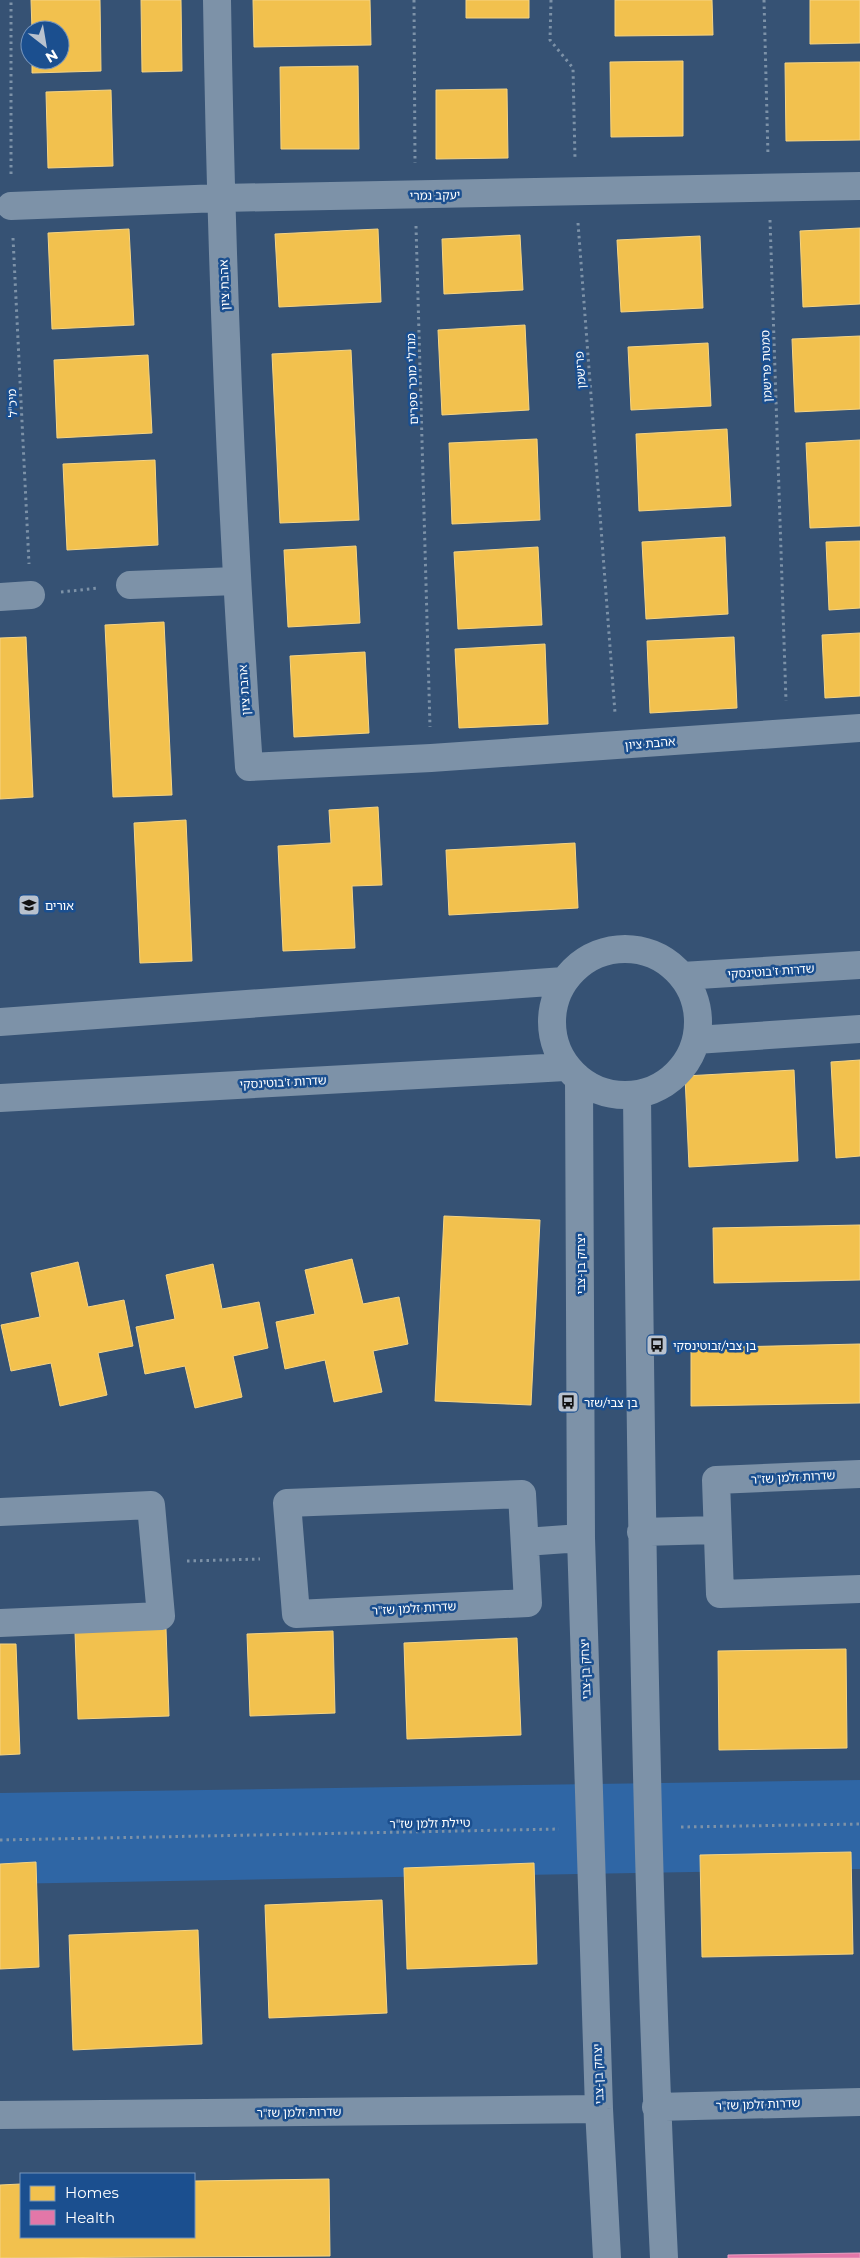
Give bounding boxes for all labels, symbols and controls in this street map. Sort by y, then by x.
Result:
north arrow [20,20,70,70]
text: N [42,46,61,67]
street label: יעקב נמרי [410,187,460,203]
street label: אהבת ציון [216,259,232,311]
street label: סמטת פרישמן [757,329,775,402]
street label: מנדלי מוכר ספרים [403,333,421,425]
street label: פרישמן [571,351,589,389]
street label: מיכ"ל [4,388,20,418]
street label: אהבת ציון [235,664,253,716]
street label: אהבת ציון [624,733,676,753]
school or university icon: אורים [17,893,41,917]
place label: אורים [45,898,74,913]
street label: שדרות ז'בוטינסקי [727,960,815,982]
street label: שדרות ז'בוטינסקי [239,1072,327,1092]
street label: יצחק בן-צבי [573,1234,588,1295]
bus stop icon: בן צבי/זבוטינסקי [645,1333,669,1357]
place label: בן צבי/זבוטינסקי [673,1338,756,1353]
bus stop icon: בן צבי/שזר [556,1390,580,1414]
place label: בן צבי/שזר [584,1395,638,1410]
street label: שדרות זלמן שז"ר [750,1467,836,1487]
street label: שדרות זלמן שז"ר [371,1598,457,1618]
street label: יצחק בן-צבי [576,1638,594,1700]
street label: טיילת זלמן שז"ר [389,1815,471,1831]
street label: יצחק בן-צבי [589,2043,607,2105]
street label: שדרות זלמן שז"ר [715,2095,801,2113]
street label: שדרות זלמן שז"ר [256,2104,342,2120]
legend [20,2173,195,2238]
text: Homes [65,2183,119,2202]
text: Health [65,2208,115,2227]

